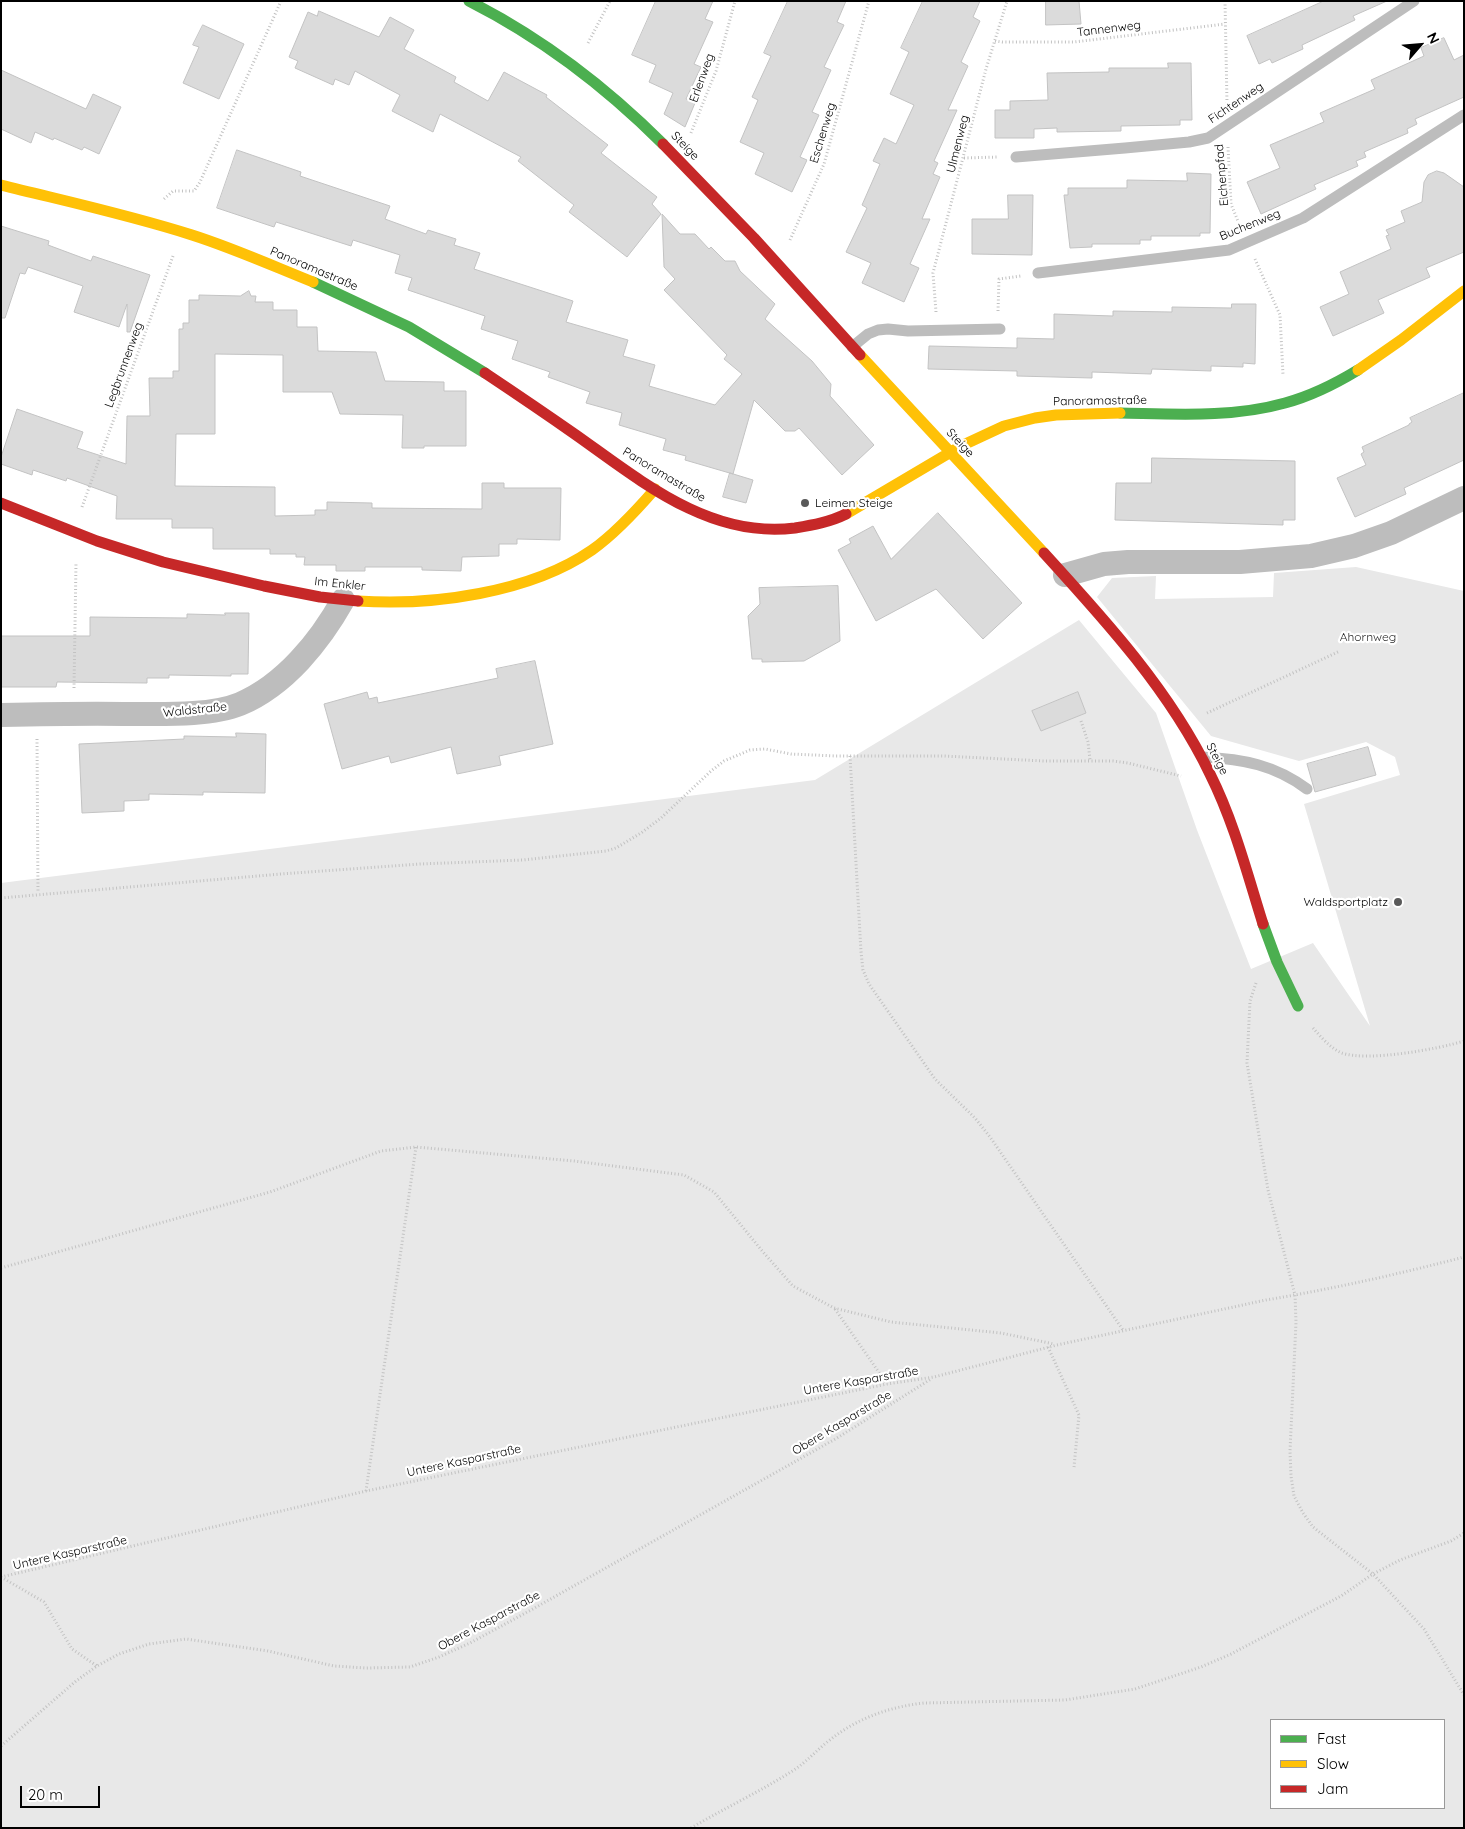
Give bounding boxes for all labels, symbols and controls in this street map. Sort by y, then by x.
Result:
street label: Tannenweg [1076,18,1142,40]
north arrow [1395,20,1445,70]
text: N [1423,30,1444,47]
street label: Erlenweg [687,52,717,104]
street label: Fichtenweg [1206,79,1266,127]
street label: Eschenweg [807,101,839,165]
street label: Ulmenweg [944,114,972,174]
street label: Steige [668,129,702,163]
street label: Eichenpfad [1212,143,1232,207]
street label: Buchenweg [1217,206,1283,244]
street label: Panoramastraße [268,244,360,294]
street label: Legbrunnenweg [102,320,146,410]
street label: Panoramastraße [1053,393,1147,409]
street label: Steige [943,426,977,460]
street label: Panoramastraße [620,445,708,505]
place label: Leimen Steige [815,496,893,510]
marker: Leimen Steige [799,497,811,509]
street label: Im Enkler [314,574,366,594]
park label: Ahornweg [1340,630,1396,644]
street label: Waldstraße [162,699,228,721]
street label: Steige [1203,741,1231,777]
place label: Waldsportplatz [1303,895,1388,909]
marker: Waldsportplatz [1392,896,1404,908]
street label: Untere Kasparstraße [802,1364,920,1398]
street label: Obere Kasparstraße [790,1388,894,1458]
street label: Untere Kasparstraße [406,1442,522,1480]
street label: Untere Kasparstraße [12,1533,128,1573]
street label: Obere Kasparstraße [436,1588,542,1654]
legend [1270,1719,1445,1809]
text: Fast [1317,1729,1346,1748]
text: Slow [1317,1754,1349,1773]
scale bar [22,1776,102,1808]
text: Jam [1317,1779,1348,1798]
text: 20 m [28,1785,63,1804]

